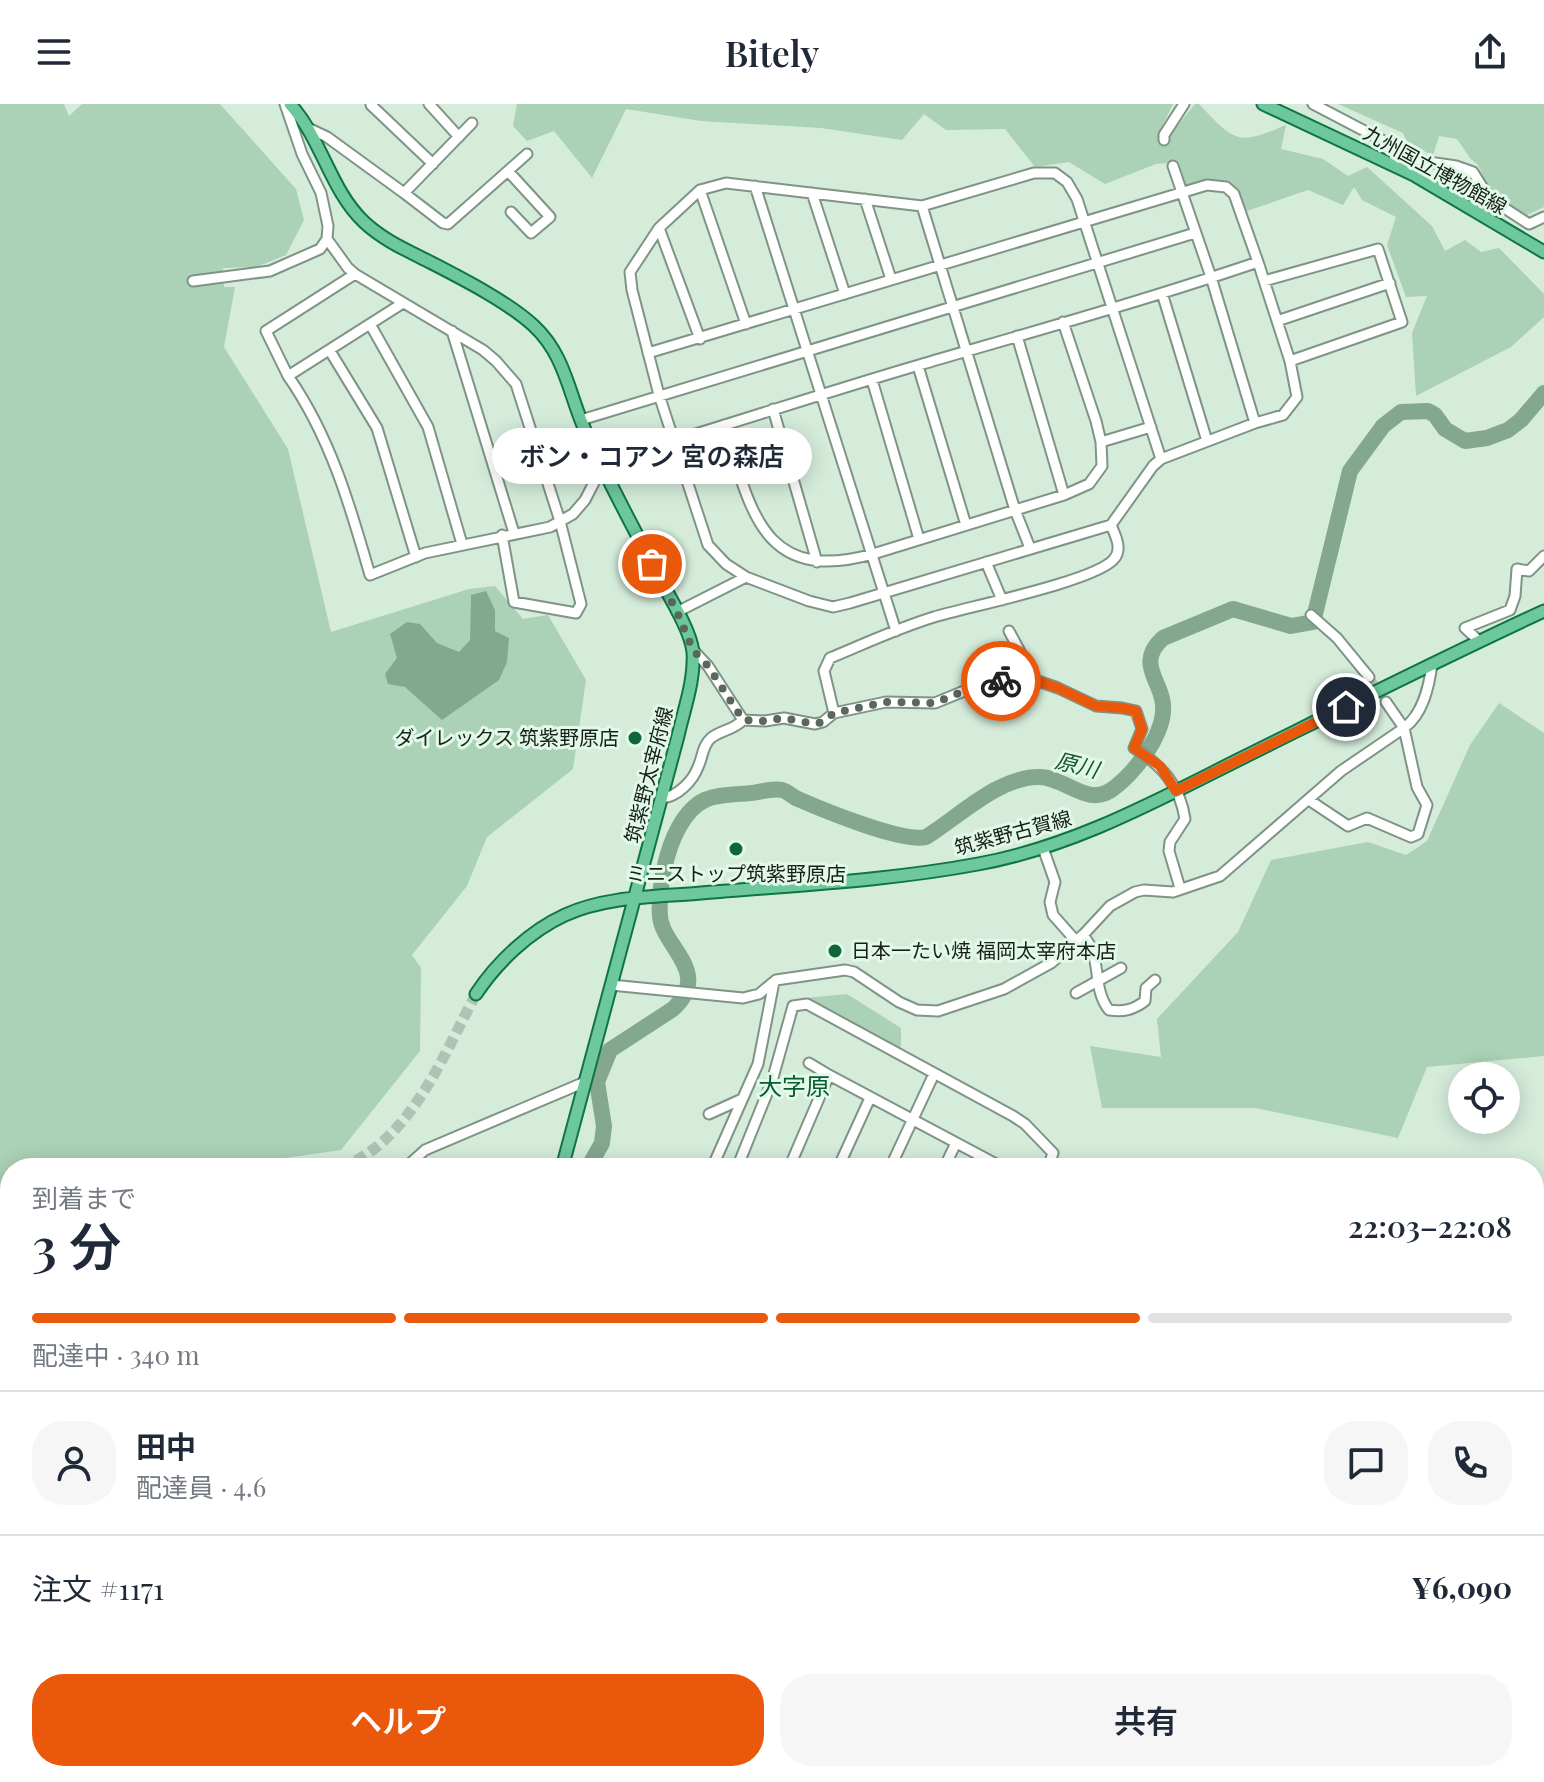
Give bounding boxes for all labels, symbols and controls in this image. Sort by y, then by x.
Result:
text: Bitely [725,28,819,76]
icon: menu [32,30,76,74]
icon: share [1468,30,1512,74]
street label: 九州国立博物館線 [1359,118,1512,219]
callout: ボン・コアン 宮の森店 [492,428,812,484]
text: ボン・コアン 宮の森店 [519,438,785,473]
pin [618,530,686,598]
icon: bag [630,542,674,586]
courier [961,641,1041,721]
icon: bike [979,659,1023,703]
pin [1312,673,1380,741]
icon: home [1324,685,1368,729]
street label: 筑紫野太宰府線 [618,703,678,846]
place label: ダイレックス 筑紫野原店 [395,723,619,750]
marker: ダイレックス 筑紫野原店 [626,729,644,747]
water label: 原川 [1052,744,1104,784]
street label: 筑紫野古賀線 [951,803,1074,860]
marker: ミニストップ筑紫野原店 [727,840,745,858]
place label: ミニストップ筑紫野原店 [626,859,846,886]
place label: 日本一たい焼 福岡太宰府本店 [851,936,1116,963]
marker: 日本一たい焼 福岡太宰府本店 [826,942,844,960]
map controls [1448,1062,1520,1134]
button: locate [1448,1062,1520,1134]
district label: 大字原 [758,1069,830,1101]
text: 到着まで [32,1180,136,1215]
text: 22:03–22:08 [1348,1206,1512,1246]
text: 3 分 [32,1210,121,1279]
text: 配達中 · 340 m [32,1337,200,1372]
button: person [32,1421,116,1505]
button: chat [1324,1421,1408,1505]
button: phone [1428,1421,1512,1505]
text: 田中 [136,1426,196,1466]
text: 配達員 · 4.6 [136,1469,266,1504]
text: ¥6,090 [1411,1567,1512,1607]
text: 注文 #1171 [32,1568,164,1608]
button: ヘルプ [32,1674,764,1766]
button: 共有 [780,1674,1512,1766]

